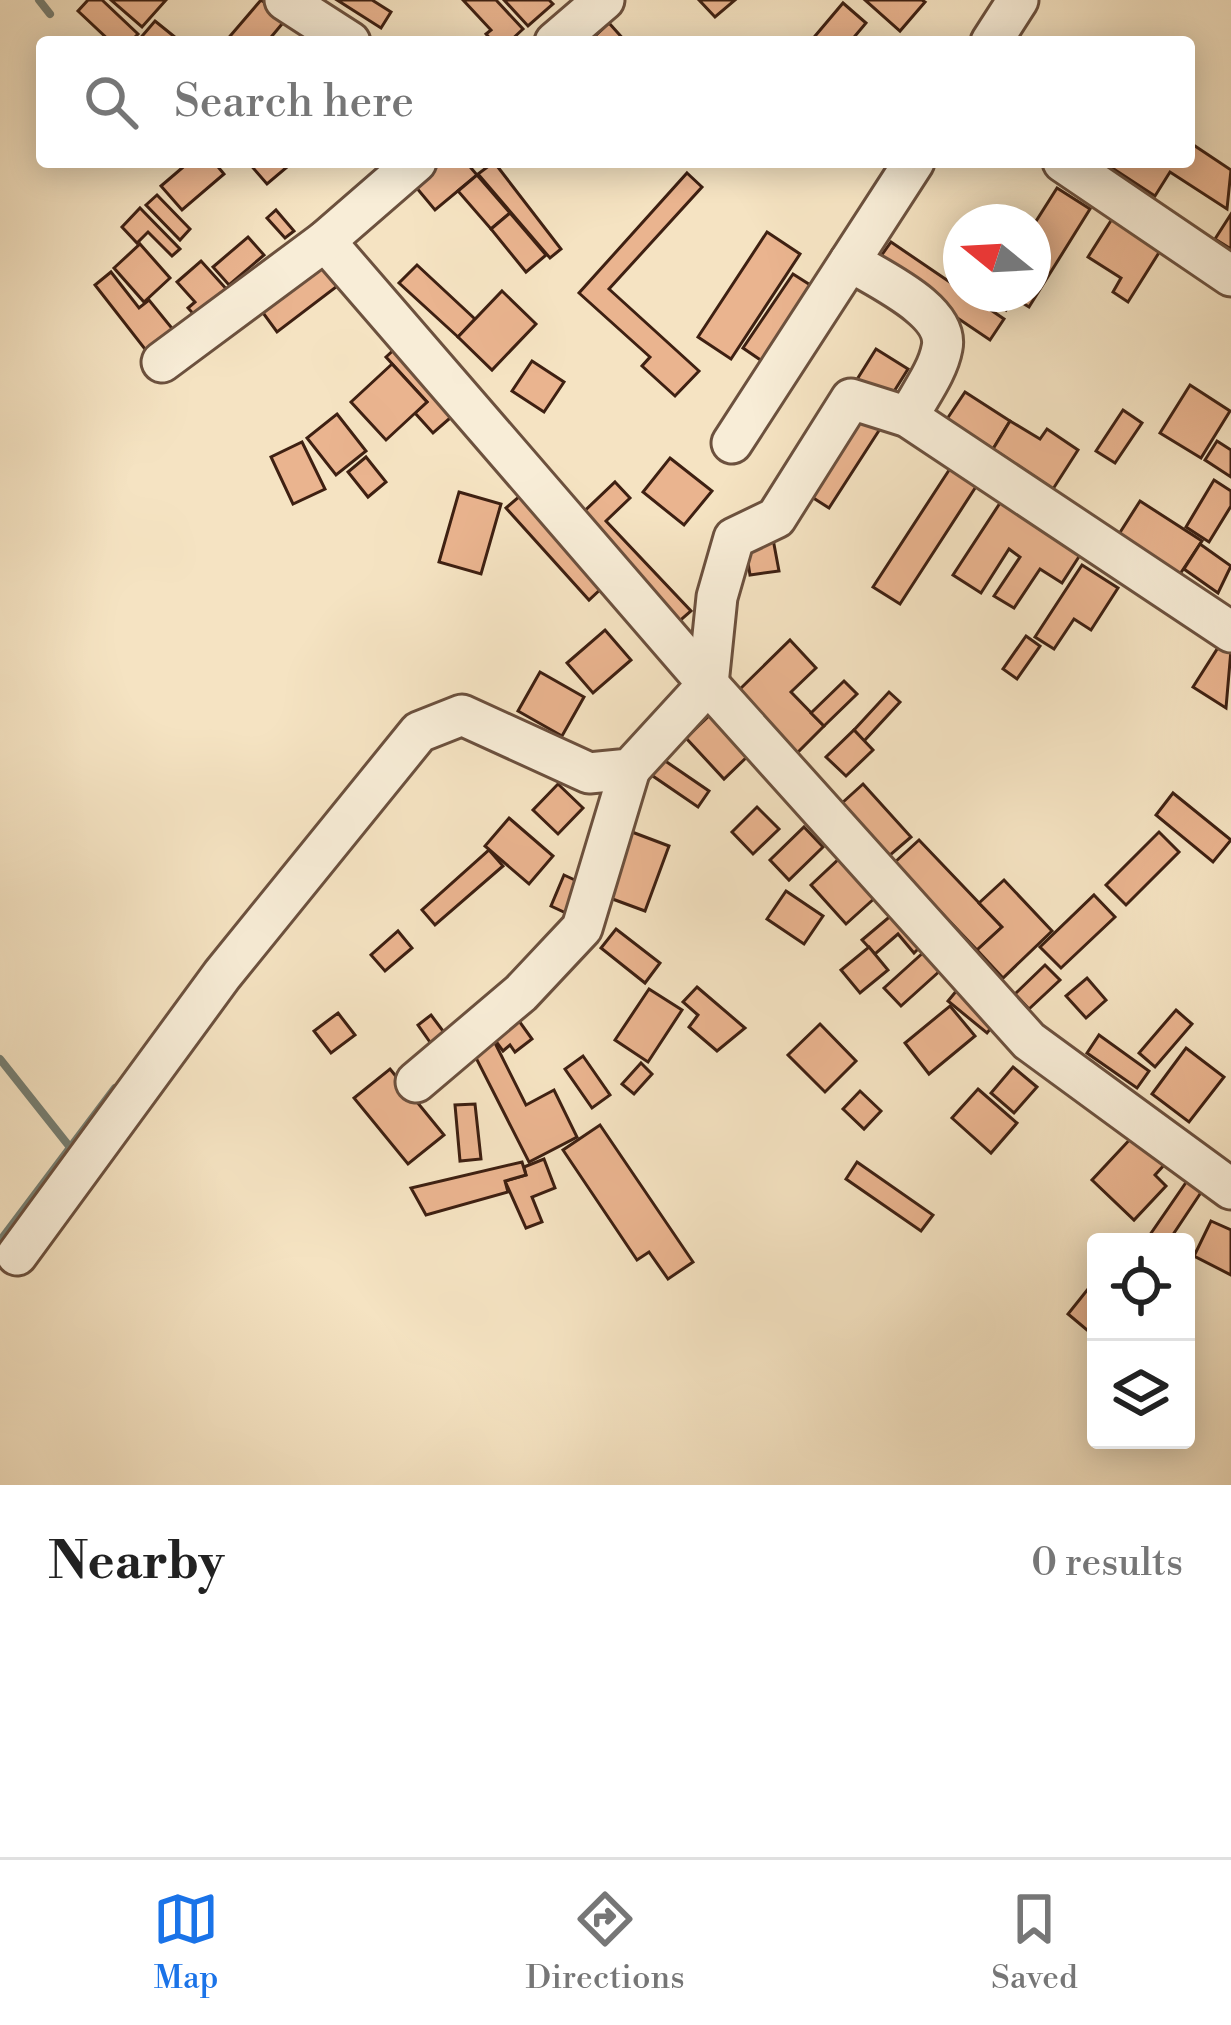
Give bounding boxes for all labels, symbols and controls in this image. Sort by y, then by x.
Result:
search box [36,36,1195,168]
icon: search [78,69,144,135]
text: Search here [174,74,414,131]
north arrow [943,204,1051,312]
map controls [1087,1233,1195,1449]
button: locate [1087,1233,1195,1341]
button: layers [1087,1341,1195,1449]
text: Nearby [48,1531,224,1595]
text: 0 results [1031,1539,1183,1588]
tab: Map [153,1886,219,1999]
tab: Directions [526,1886,685,1999]
tab: Saved [991,1886,1078,1999]

